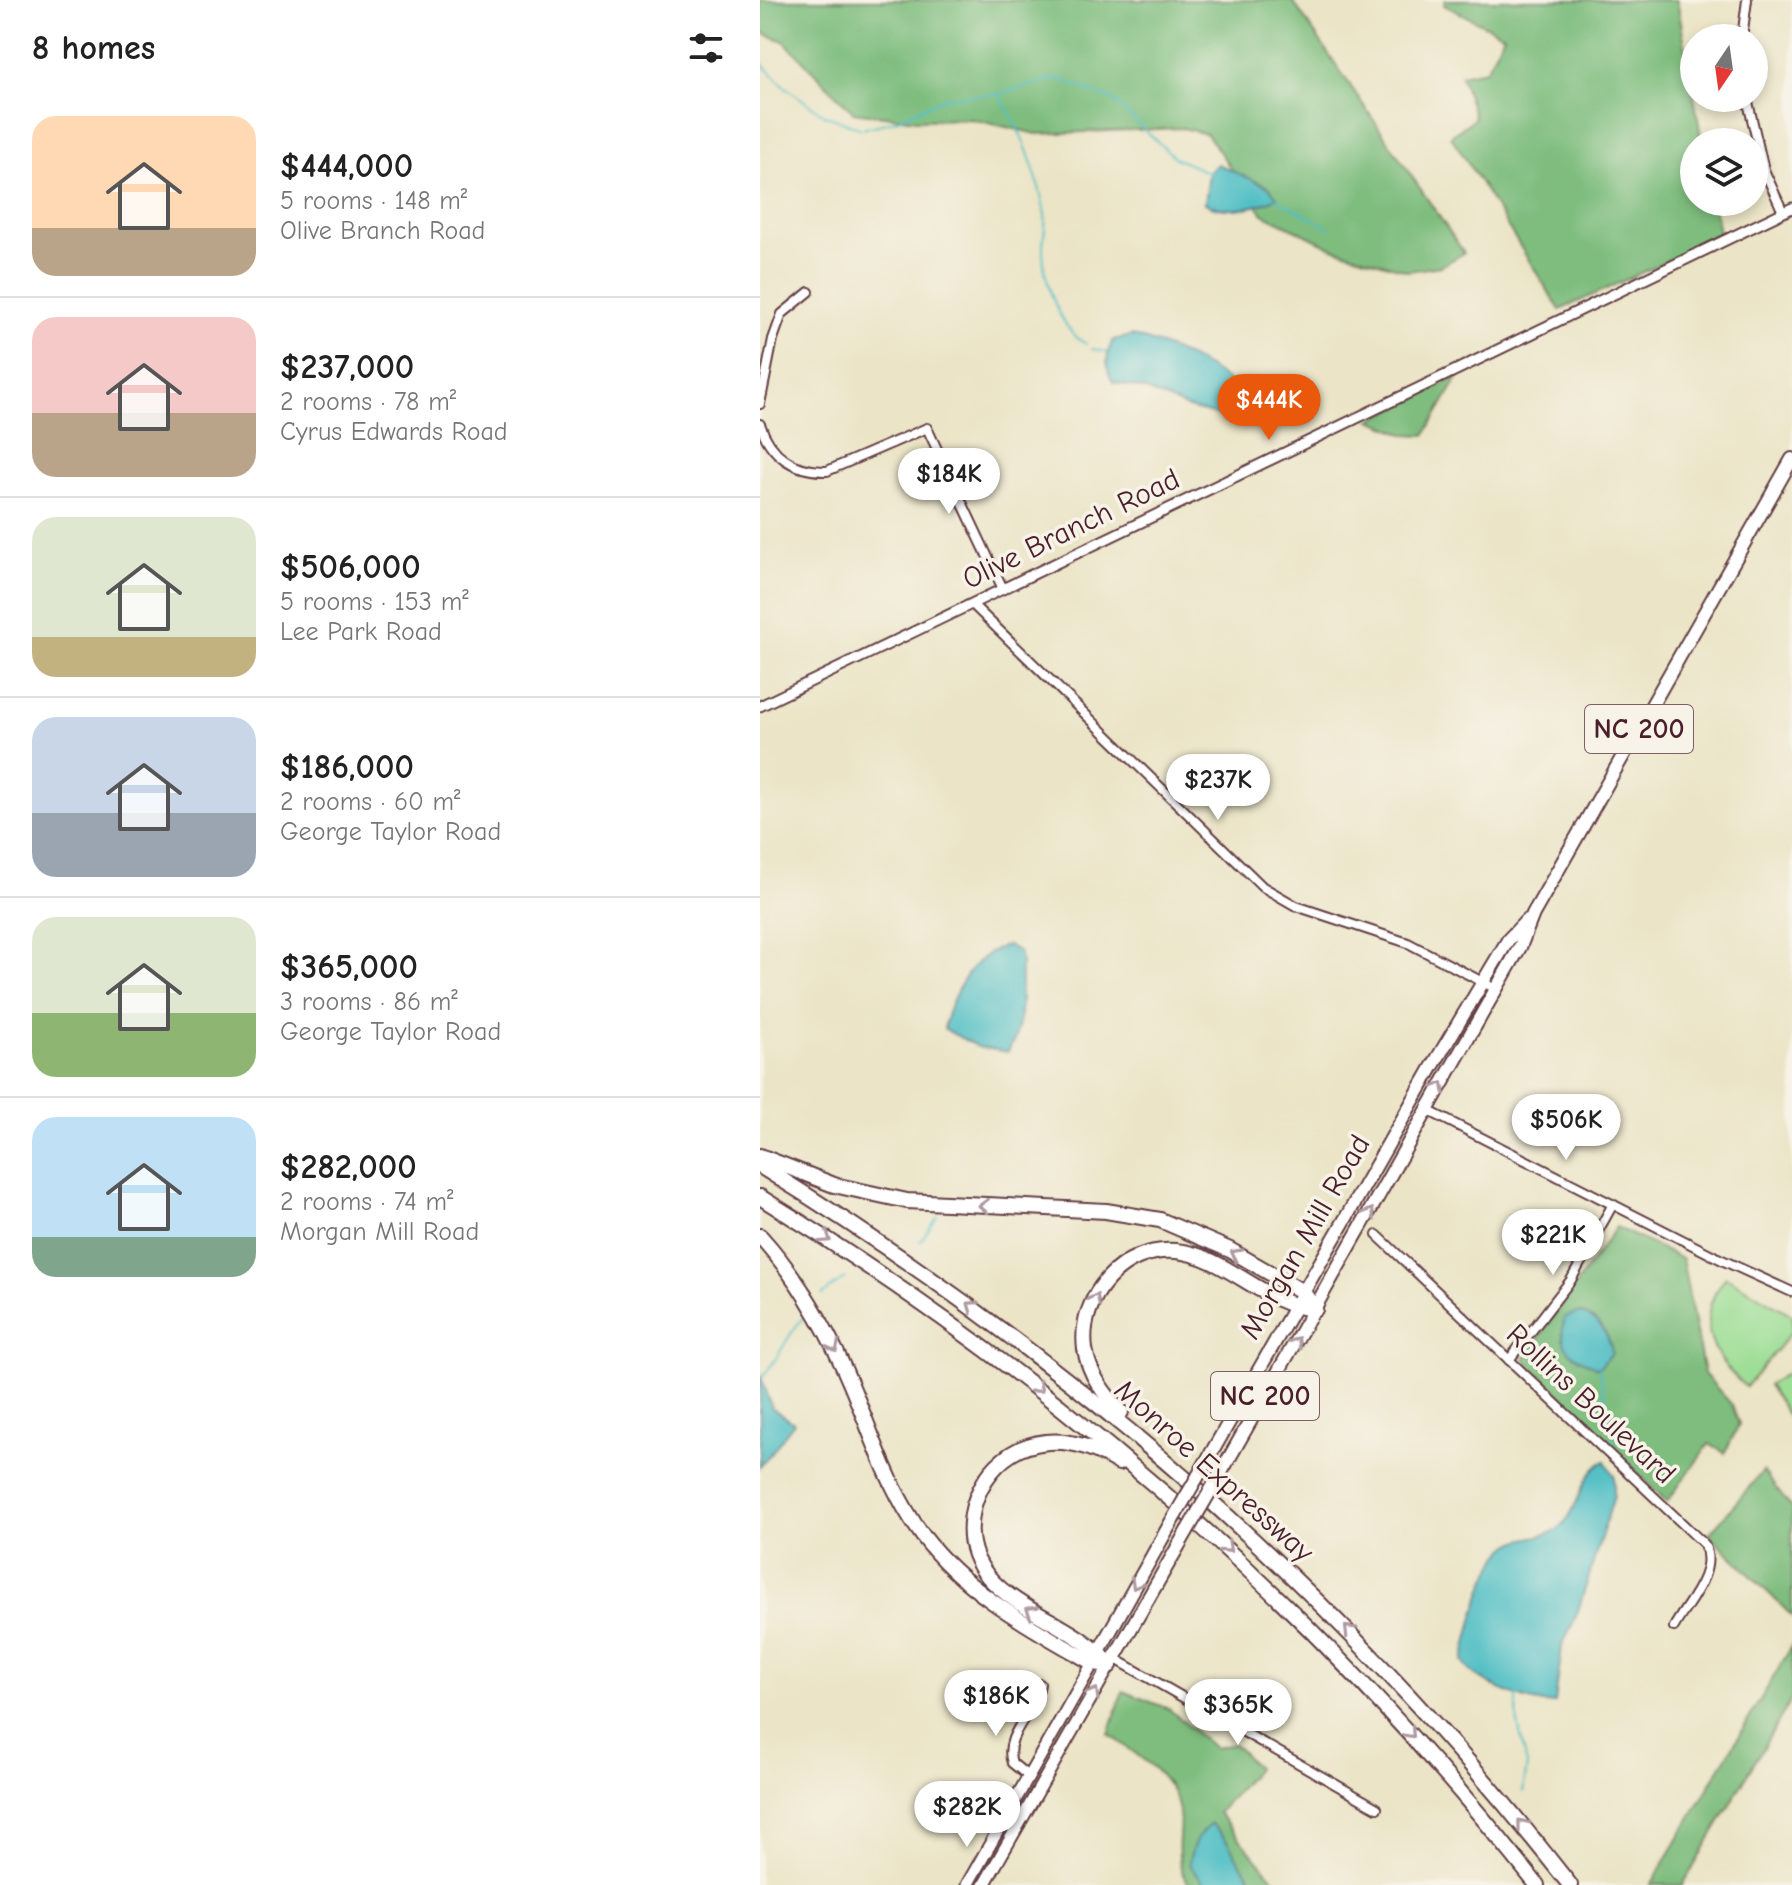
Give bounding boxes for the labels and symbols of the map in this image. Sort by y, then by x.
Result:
north arrow [1680,24,1768,112]
pin: $444K [1213,374,1325,442]
pin: $184K [893,448,1005,516]
street label: Olive Branch Road [957,461,1185,597]
road number: NC 200 [1585,705,1693,753]
pin: $237K [1162,754,1274,822]
one-way arrow [1431,1080,1446,1095]
pin: $506K [1510,1094,1622,1162]
street label: Morgan Mill Road [1232,1129,1378,1345]
one-way arrow [977,1198,990,1215]
one-way arrow [1360,1207,1375,1221]
pin: $221K [1497,1209,1609,1277]
one-way arrow [817,1229,832,1244]
one-way arrow [1230,1248,1244,1263]
one-way arrow [1085,1292,1101,1307]
one-way arrow [967,1301,981,1316]
street label: Rollins Boulevard [1499,1317,1683,1491]
one-way arrow [1286,1337,1302,1351]
one-way arrow [824,1339,840,1354]
street label: Monroe Expressway [1107,1372,1321,1570]
road number: NC 200 [1211,1372,1319,1420]
one-way arrow [1029,1379,1044,1393]
one-way arrow [1218,1539,1232,1554]
one-way arrow [1130,1576,1146,1590]
one-way arrow [1025,1605,1040,1621]
one-way arrow [1343,1625,1358,1639]
pin: $186K [940,1670,1052,1738]
pin: $365K [1182,1679,1294,1747]
one-way arrow [1084,1687,1100,1702]
one-way arrow [1400,1724,1414,1739]
pin: $282K [911,1781,1023,1849]
one-way arrow [1517,1818,1531,1833]

